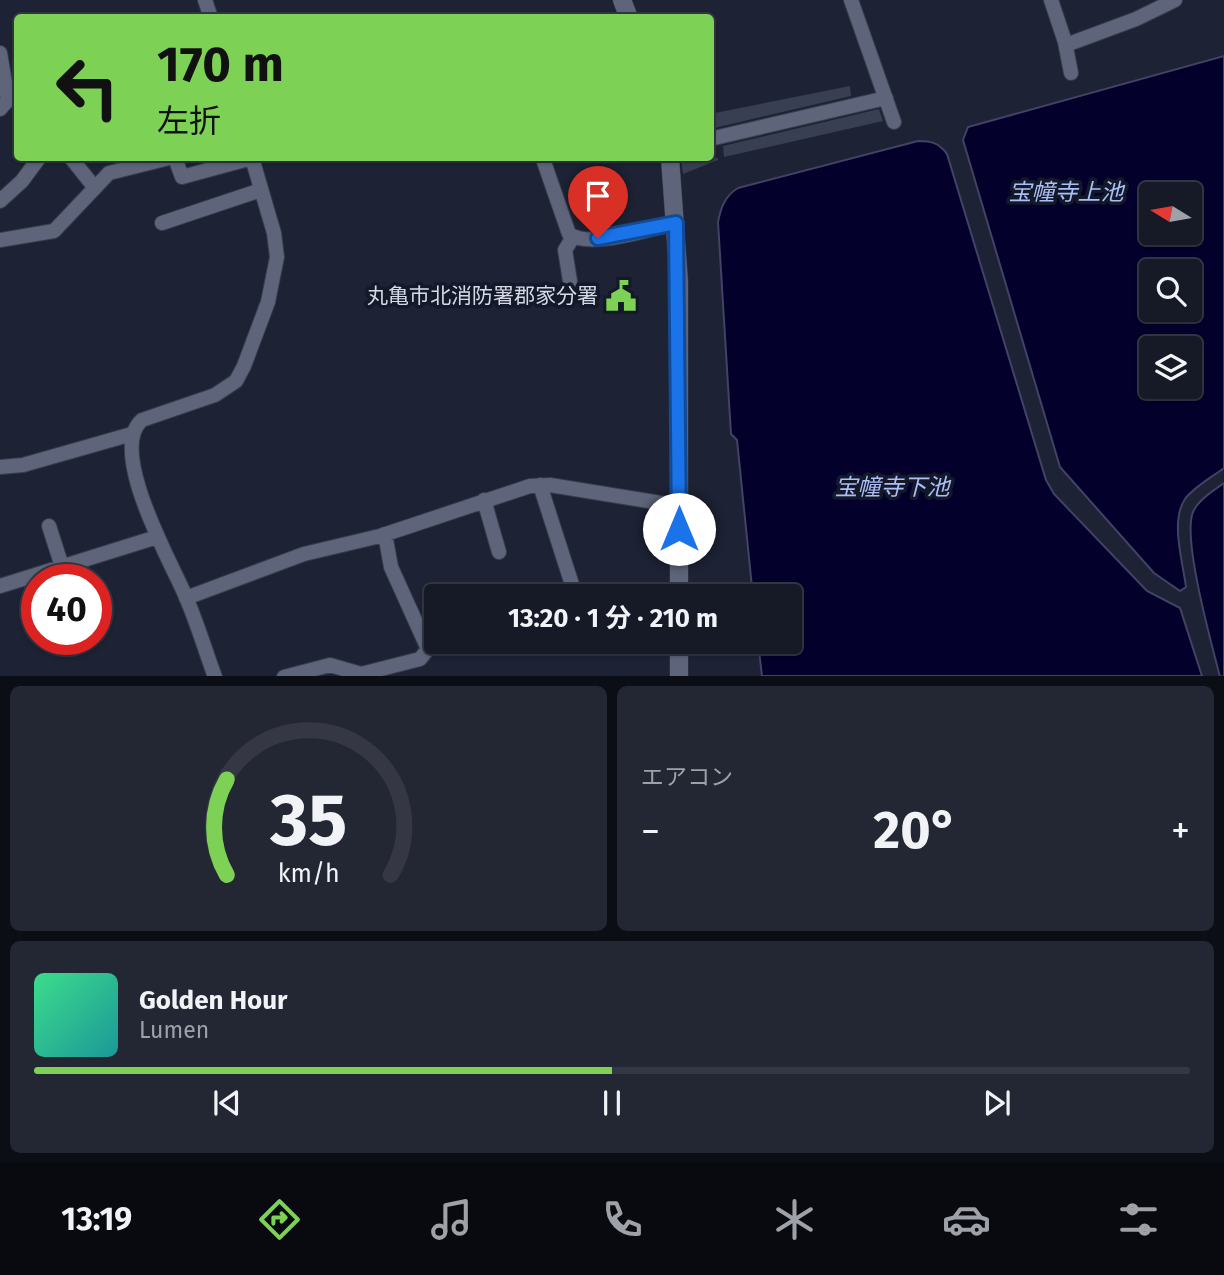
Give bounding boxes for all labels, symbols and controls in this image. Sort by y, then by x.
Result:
text: 170 m [157,35,284,94]
icon: left [42,42,133,133]
text: 左折 [157,102,221,140]
pin [568,166,628,238]
icon: arrive [579,177,617,215]
water label: 宝幢寺上池 [1009,178,1126,206]
north arrow [1139,182,1202,245]
map controls [1139,182,1202,399]
button: search [1139,259,1202,322]
public building icon: 丸亀市北消防署郡家分署 [604,279,638,313]
place label: 丸亀市北消防署郡家分署 [367,283,598,309]
button: layers [1139,336,1202,399]
water label: 宝幢寺下池 [835,473,952,501]
position arrow [642,492,716,566]
speed limit sign: 40 [21,564,112,655]
text: 13:20 · 1 分 · 210 m [508,603,718,634]
text: エアコン [641,763,733,791]
text: 35 [269,777,347,864]
text: 20° [873,799,958,862]
text: − [641,808,660,854]
text: + [1171,808,1190,854]
text: km/h [278,858,339,888]
text: Golden Hour [139,985,287,1016]
text: Lumen [139,1016,209,1044]
icon: previous [208,1084,246,1122]
icon: pause [593,1084,631,1122]
icon: next [978,1084,1016,1122]
icon: directions [255,1195,304,1244]
icon: music [427,1195,476,1244]
icon: phone [598,1195,647,1244]
icon: climate [770,1195,819,1244]
icon: car [942,1195,991,1244]
icon: filters [1114,1195,1163,1244]
text: 13:19 [61,1200,132,1238]

